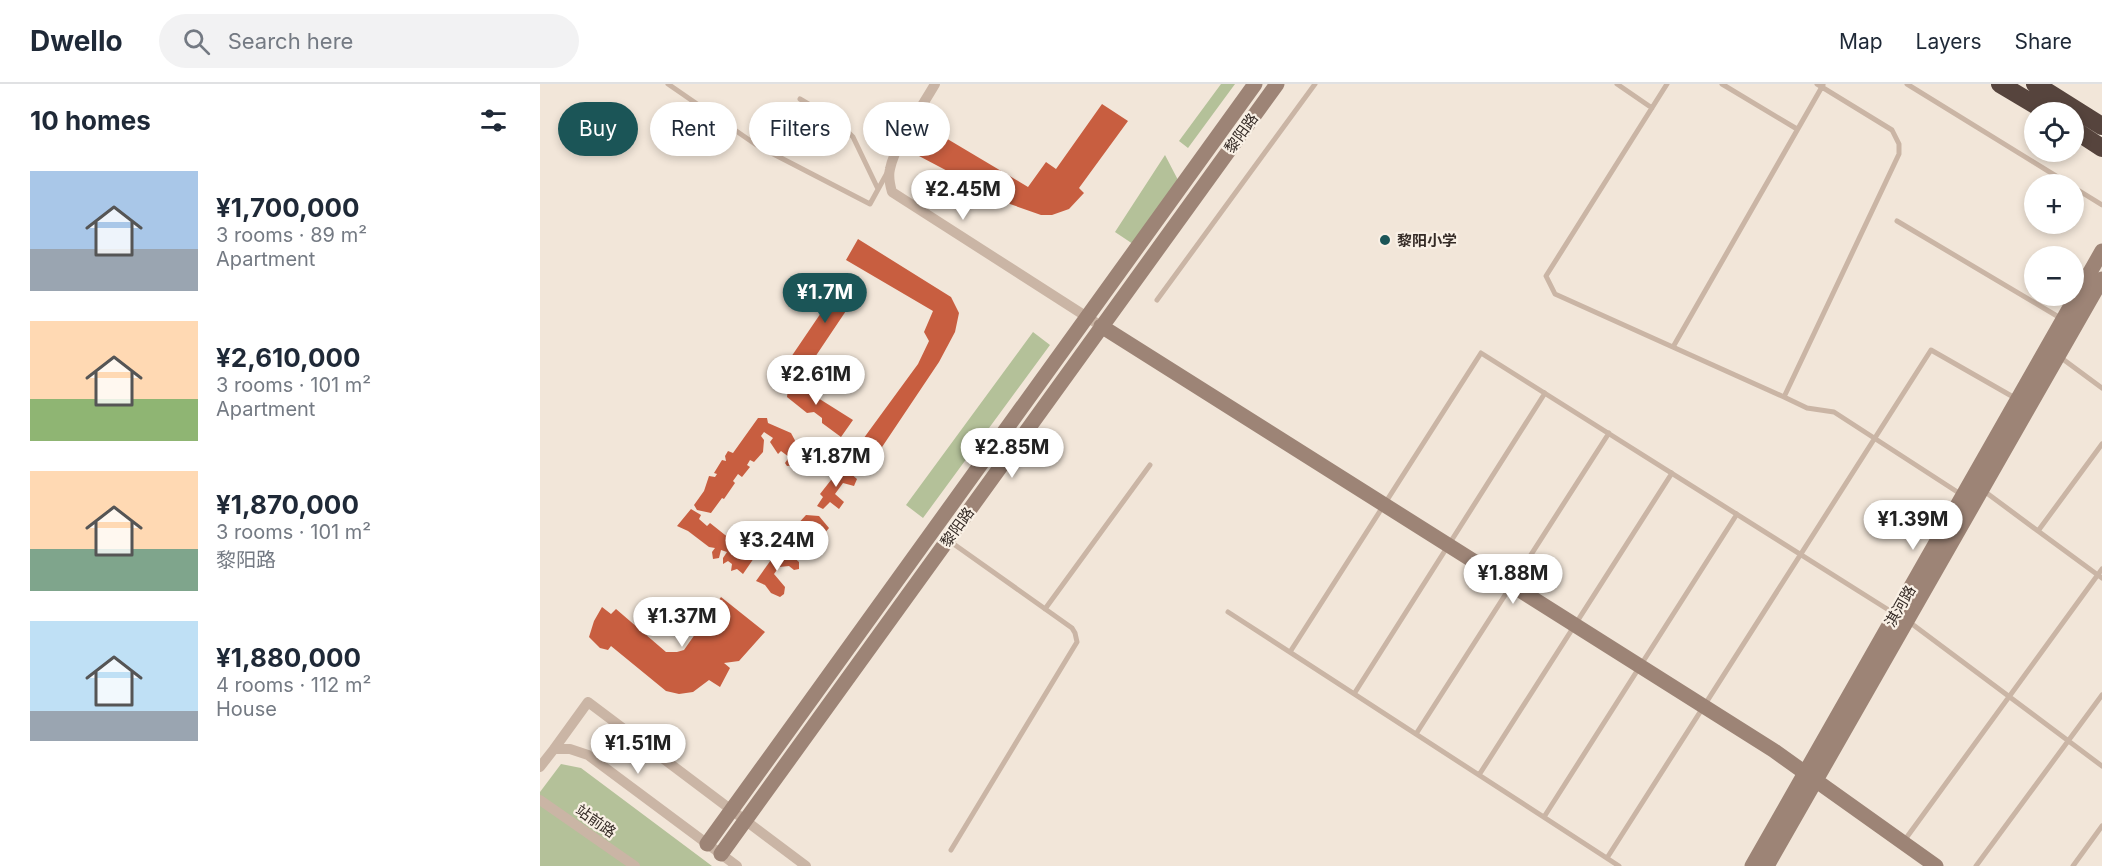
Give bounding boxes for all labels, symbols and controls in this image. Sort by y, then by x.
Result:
search box [159,14,579,68]
text: Dwello [30,24,123,58]
icon: search [180,25,213,58]
text: Search here [228,28,353,54]
text: Map [1839,29,1883,54]
text: Layers [1916,29,1982,54]
text: Share [2015,29,2072,54]
chip: Buy [558,102,638,156]
chip: Rent [650,102,737,156]
chip: Filters [749,102,851,156]
chip: New [863,102,950,156]
map controls [2024,102,2084,306]
button: locate [2024,102,2084,162]
icon: filters [477,104,510,137]
text: 10 homes [30,105,151,136]
street label: 黎阳路 [1220,109,1262,157]
pin: ¥2.45M [914,170,1012,221]
button: + [2024,174,2084,234]
text: ¥2.45M [925,177,1001,201]
text: ¥1,700,000 [216,192,360,223]
icon: home [78,195,150,267]
text: 3 rooms · 89 m² [216,223,367,247]
place label: 黎阳小学 [1397,231,1457,250]
marker: 黎阳小学 [1378,233,1392,247]
button: − [2024,246,2084,306]
text: Apartment [216,247,315,271]
pin: ¥1.7M [783,273,867,324]
text: ¥1.7M [797,280,853,304]
text: ¥2,610,000 [216,342,361,373]
icon: home [78,345,150,417]
pin: ¥2.61M [767,355,865,406]
text: ¥2.61M [781,362,851,386]
text: 3 rooms · 101 m² [216,373,371,397]
text: Apartment [216,397,315,421]
pin: ¥2.85M [963,428,1061,479]
text: ¥2.85M [975,435,1049,459]
pin: ¥1.87M [787,437,885,488]
text: ¥1.87M [801,444,871,468]
text: ¥1,870,000 [216,489,359,520]
icon: home [78,495,150,567]
pin: ¥1.39M [1864,500,1962,551]
street label: 黎阳路 [936,503,978,551]
text: ¥1.39M [1878,507,1948,531]
text: 3 rooms · 101 m² [216,520,371,544]
pin: ¥3.24M [728,521,826,572]
text: ¥3.24M [739,528,815,552]
text: 黎阳路 [216,548,276,572]
pin: ¥1.88M [1464,554,1562,605]
text: ¥1.88M [1478,561,1548,585]
street label: 淇河路 [1881,582,1919,630]
pin: ¥1.37M [633,597,731,648]
text: ¥1.37M [647,604,717,628]
text: ¥1,880,000 [216,642,361,673]
icon: home [78,645,150,717]
text: 4 rooms · 112 m² [216,673,371,697]
text: House [216,697,277,721]
pin: ¥1.51M [589,724,687,775]
text: ¥1.51M [605,731,671,755]
street label: 站前路 [572,800,620,842]

